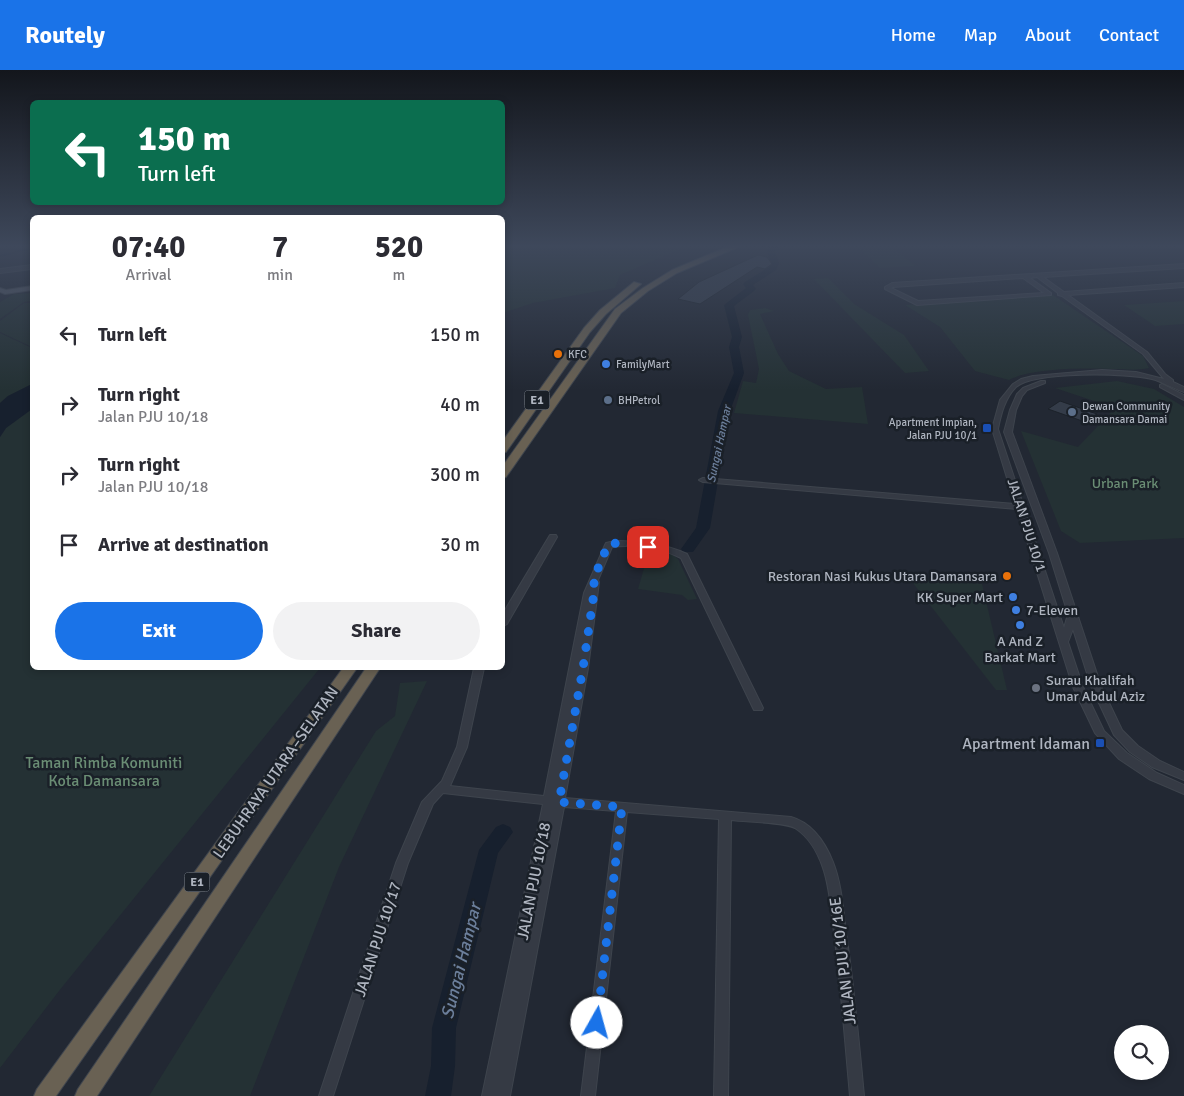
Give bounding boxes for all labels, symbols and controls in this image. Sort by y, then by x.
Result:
text: Routely [25,20,105,50]
text: Home [891,24,936,46]
text: Map [964,24,997,46]
text: About [1025,24,1071,46]
text: Contact [1099,24,1159,46]
text: 150 m [138,117,231,160]
icon: left [55,120,120,185]
text: Turn left [138,160,216,187]
text: 07:40 [112,229,185,266]
text: 7 [272,229,288,266]
text: 520 [375,229,423,266]
text: Arrival [125,265,172,285]
text: min [267,265,293,285]
text: m [393,265,405,285]
icon: left [55,321,83,349]
text: Turn left [98,323,167,347]
text: 150 m [430,323,480,347]
marker: KFC [552,348,564,360]
place label: KFC [568,348,587,361]
marker: FamilyMart [600,358,612,370]
place label: FamilyMart [616,358,670,371]
text: Turn right [98,383,180,407]
road number: E1 [524,390,550,410]
icon: right [55,391,83,419]
text: 40 m [440,393,480,417]
marker: BHPetrol [602,394,614,406]
place label: BHPetrol [618,394,660,407]
place label: Dewan Community Damansara Damai [1082,400,1171,426]
water label: Sungai Hampar [704,403,735,484]
marker: Dewan Community Damansara Damai [1066,406,1078,418]
text: Jalan PJU 10/18 [98,407,208,427]
place label: Apartment Impian, Jalan PJU 10/1 [889,416,977,442]
marker: Apartment Impian, Jalan PJU 10/1 [981,422,993,434]
text: Turn right [98,453,180,477]
icon: right [55,461,83,489]
text: 300 m [430,463,480,487]
park label: Urban Park [1092,475,1158,492]
street label: JALAN PJU 10/1 [1003,476,1050,574]
text: Jalan PJU 10/18 [98,477,208,497]
pin [627,526,669,568]
icon: arrive [55,531,83,559]
text: Arrive at destination [98,533,269,557]
text: 30 m [440,533,480,557]
icon: arrive [634,533,662,561]
place label: Restoran Nasi Kukus Utara Damansara [768,568,997,585]
marker: Restoran Nasi Kukus Utara Damansara [1001,570,1013,582]
place label: KK Super Mart [916,589,1003,606]
marker: KK Super Mart [1007,591,1019,603]
button: Exit [55,602,263,660]
button: Share [273,602,480,660]
place label: 7-Eleven [1026,602,1078,619]
marker: 7-Eleven [1010,604,1022,616]
marker: A And Z Barkat Mart [1014,619,1026,631]
place label: A And Z Barkat Mart [984,633,1056,666]
place label: Surau Khalifah Umar Abdul Aziz [1046,672,1145,705]
marker: Surau Khalifah Umar Abdul Aziz [1030,682,1042,694]
street label: LEBUHRAYA UTARA–SELATAN [209,683,343,862]
place label: Apartment Idaman [962,734,1090,754]
marker: Apartment Idaman [1094,737,1106,749]
park label: Taman Rimba Komuniti Kota Damansara [26,753,182,791]
street label: JALAN PJU 10/18 [513,821,555,942]
road number: E1 [184,872,210,892]
street label: JALAN PJU 10/17 [350,879,406,999]
street label: JALAN PJU 10/16E [825,896,861,1026]
water label: Sungai Hampar [436,899,487,1021]
position arrow [570,996,622,1048]
map controls [1114,1025,1169,1080]
button: search [1114,1025,1169,1080]

